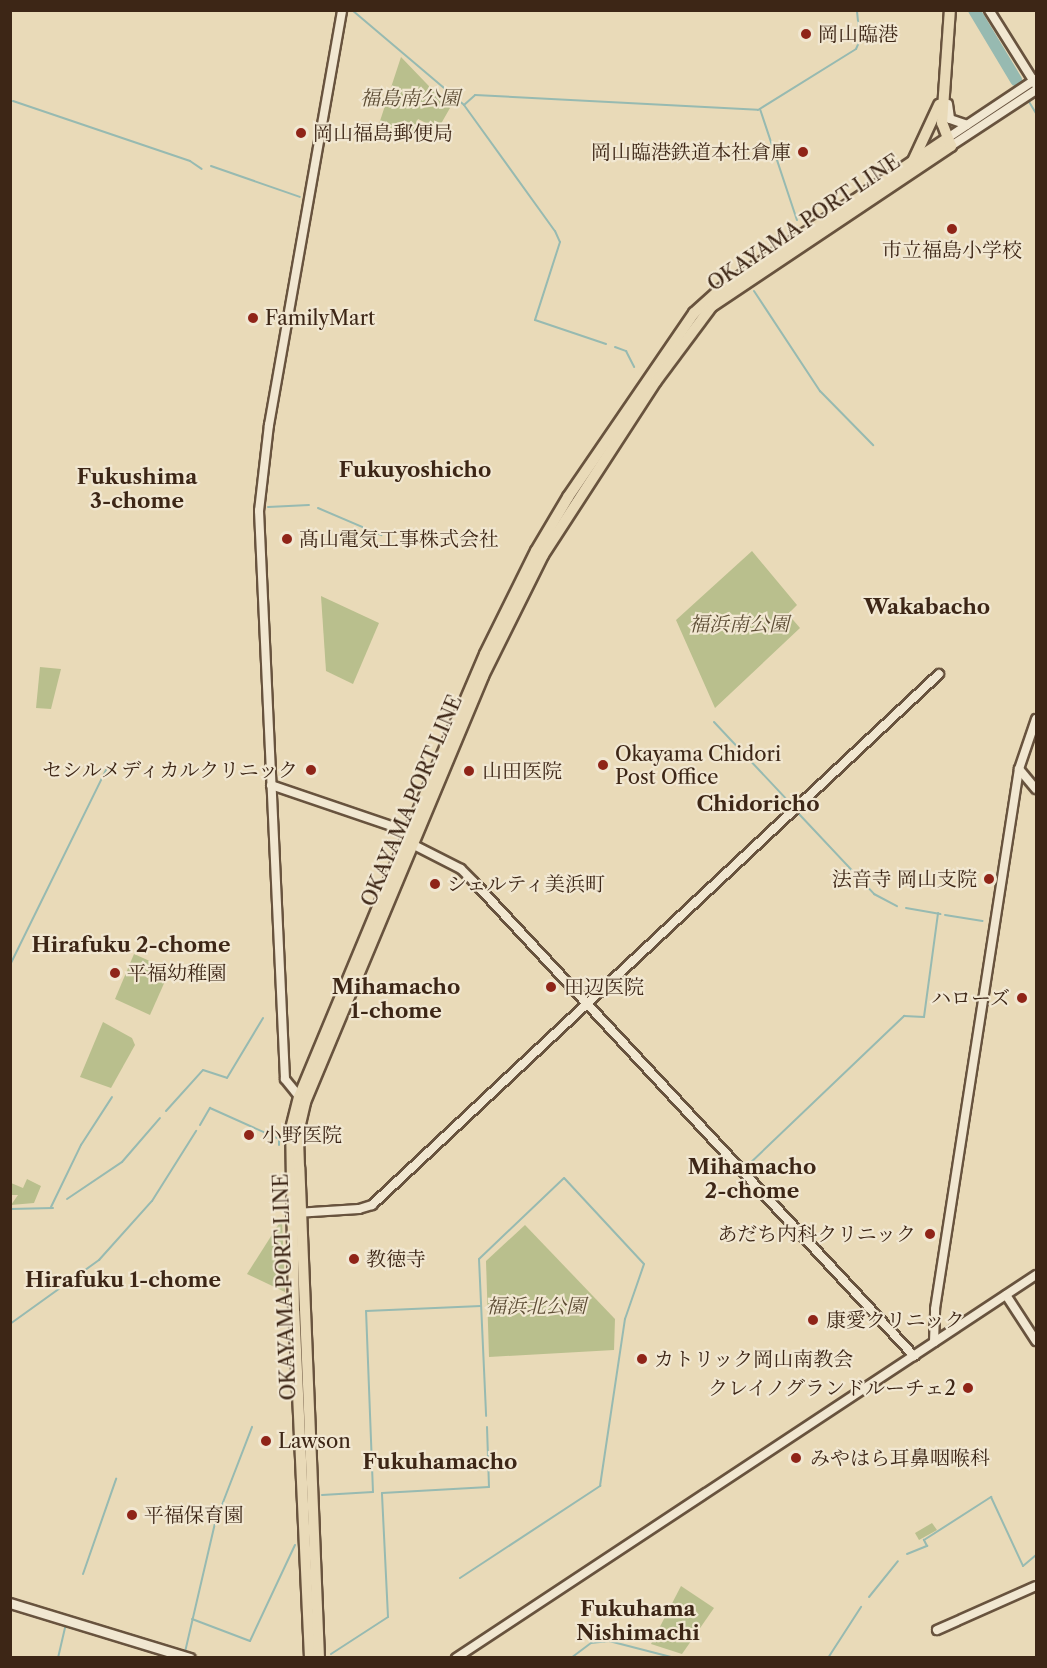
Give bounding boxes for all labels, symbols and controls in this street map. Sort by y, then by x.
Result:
place label: 岡山臨港 [818,22,898,46]
marker: 岡山臨港 [799,27,813,41]
park label: 福島南公園 [360,86,460,110]
place label: 岡山福島郵便局 [313,121,453,145]
marker: 岡山福島郵便局 [294,126,308,140]
place label: 岡山臨港鉄道本社倉庫 [591,140,791,164]
marker: 岡山臨港鉄道本社倉庫 [796,145,810,159]
street label: OKAYAMA PORT LINE [703,149,905,297]
marker: 市立福島小学校 [945,222,959,236]
place label: 市立福島小学校 [882,238,1022,262]
place label: FamilyMart [265,306,375,330]
marker: FamilyMart [246,311,260,325]
district label: Fukuyoshicho [339,457,491,483]
district label: Fukushima 3-chome [77,464,197,514]
place label: 髙山電気工事株式会社 [299,527,499,551]
marker: 髙山電気工事株式会社 [280,532,294,546]
district label: Wakabacho [864,594,990,620]
park label: 福浜南公園 [689,612,789,636]
street label: OKAYAMA PORT LINE [356,691,468,911]
place label: Okayama Chidori Post Office [615,742,781,789]
place label: セシルメディカルクリニック [38,758,298,782]
marker: Okayama Chidori Post Office [596,758,610,772]
place label: 山田医院 [482,759,562,783]
marker: セシルメディカルクリニック [302,761,320,779]
marker: 山田医院 [460,762,478,780]
district label: Chidoricho [696,791,820,817]
place label: 法音寺 岡山支院 [832,867,977,891]
place label: シェルティ美浜町 [447,872,607,896]
marker: 法音寺 岡山支院 [982,872,996,886]
marker: シェルティ美浜町 [428,877,442,891]
district label: Hirafuku 2-chome [31,932,231,958]
place label: 平福幼稚園 [127,961,227,985]
marker: 平福幼稚園 [108,966,122,980]
district label: Mihamacho 1-chome [332,974,460,1024]
place label: 田辺医院 [564,975,644,999]
marker: 田辺医院 [542,978,560,996]
place label: ハローズ [930,986,1010,1010]
marker: ハローズ [1015,991,1029,1005]
place label: 小野医院 [262,1123,342,1147]
marker: 小野医院 [240,1126,258,1144]
district label: Mihamacho 2-chome [688,1154,816,1204]
street label: OKAYAMA PORT LINE [269,1173,301,1401]
place label: あだち内科クリニック [716,1222,916,1246]
marker: あだち内科クリニック [921,1225,939,1243]
place label: 教徳寺 [366,1247,426,1271]
marker: 教徳寺 [347,1252,361,1266]
district label: Hirafuku 1-chome [25,1267,221,1293]
park label: 福浜北公園 [486,1294,586,1318]
place label: 康愛クリニック [826,1308,966,1332]
marker: 康愛クリニック [804,1311,822,1329]
place label: カトリック岡山南教会 [654,1347,854,1371]
marker: カトリック岡山南教会 [635,1352,649,1366]
place label: クレイノグランドルーチェ2 [705,1376,956,1400]
marker: クレイノグランドルーチェ2 [961,1381,975,1395]
place label: Lawson [278,1429,351,1453]
marker: Lawson [259,1434,273,1448]
place label: みやはら耳鼻咽喉科 [810,1446,990,1470]
district label: Fukuhamacho [363,1449,517,1475]
marker: みやはら耳鼻咽喉科 [787,1449,805,1467]
place label: 平福保育園 [144,1503,244,1527]
marker: 平福保育園 [125,1508,139,1522]
district label: Fukuhama Nishimachi [576,1596,700,1646]

